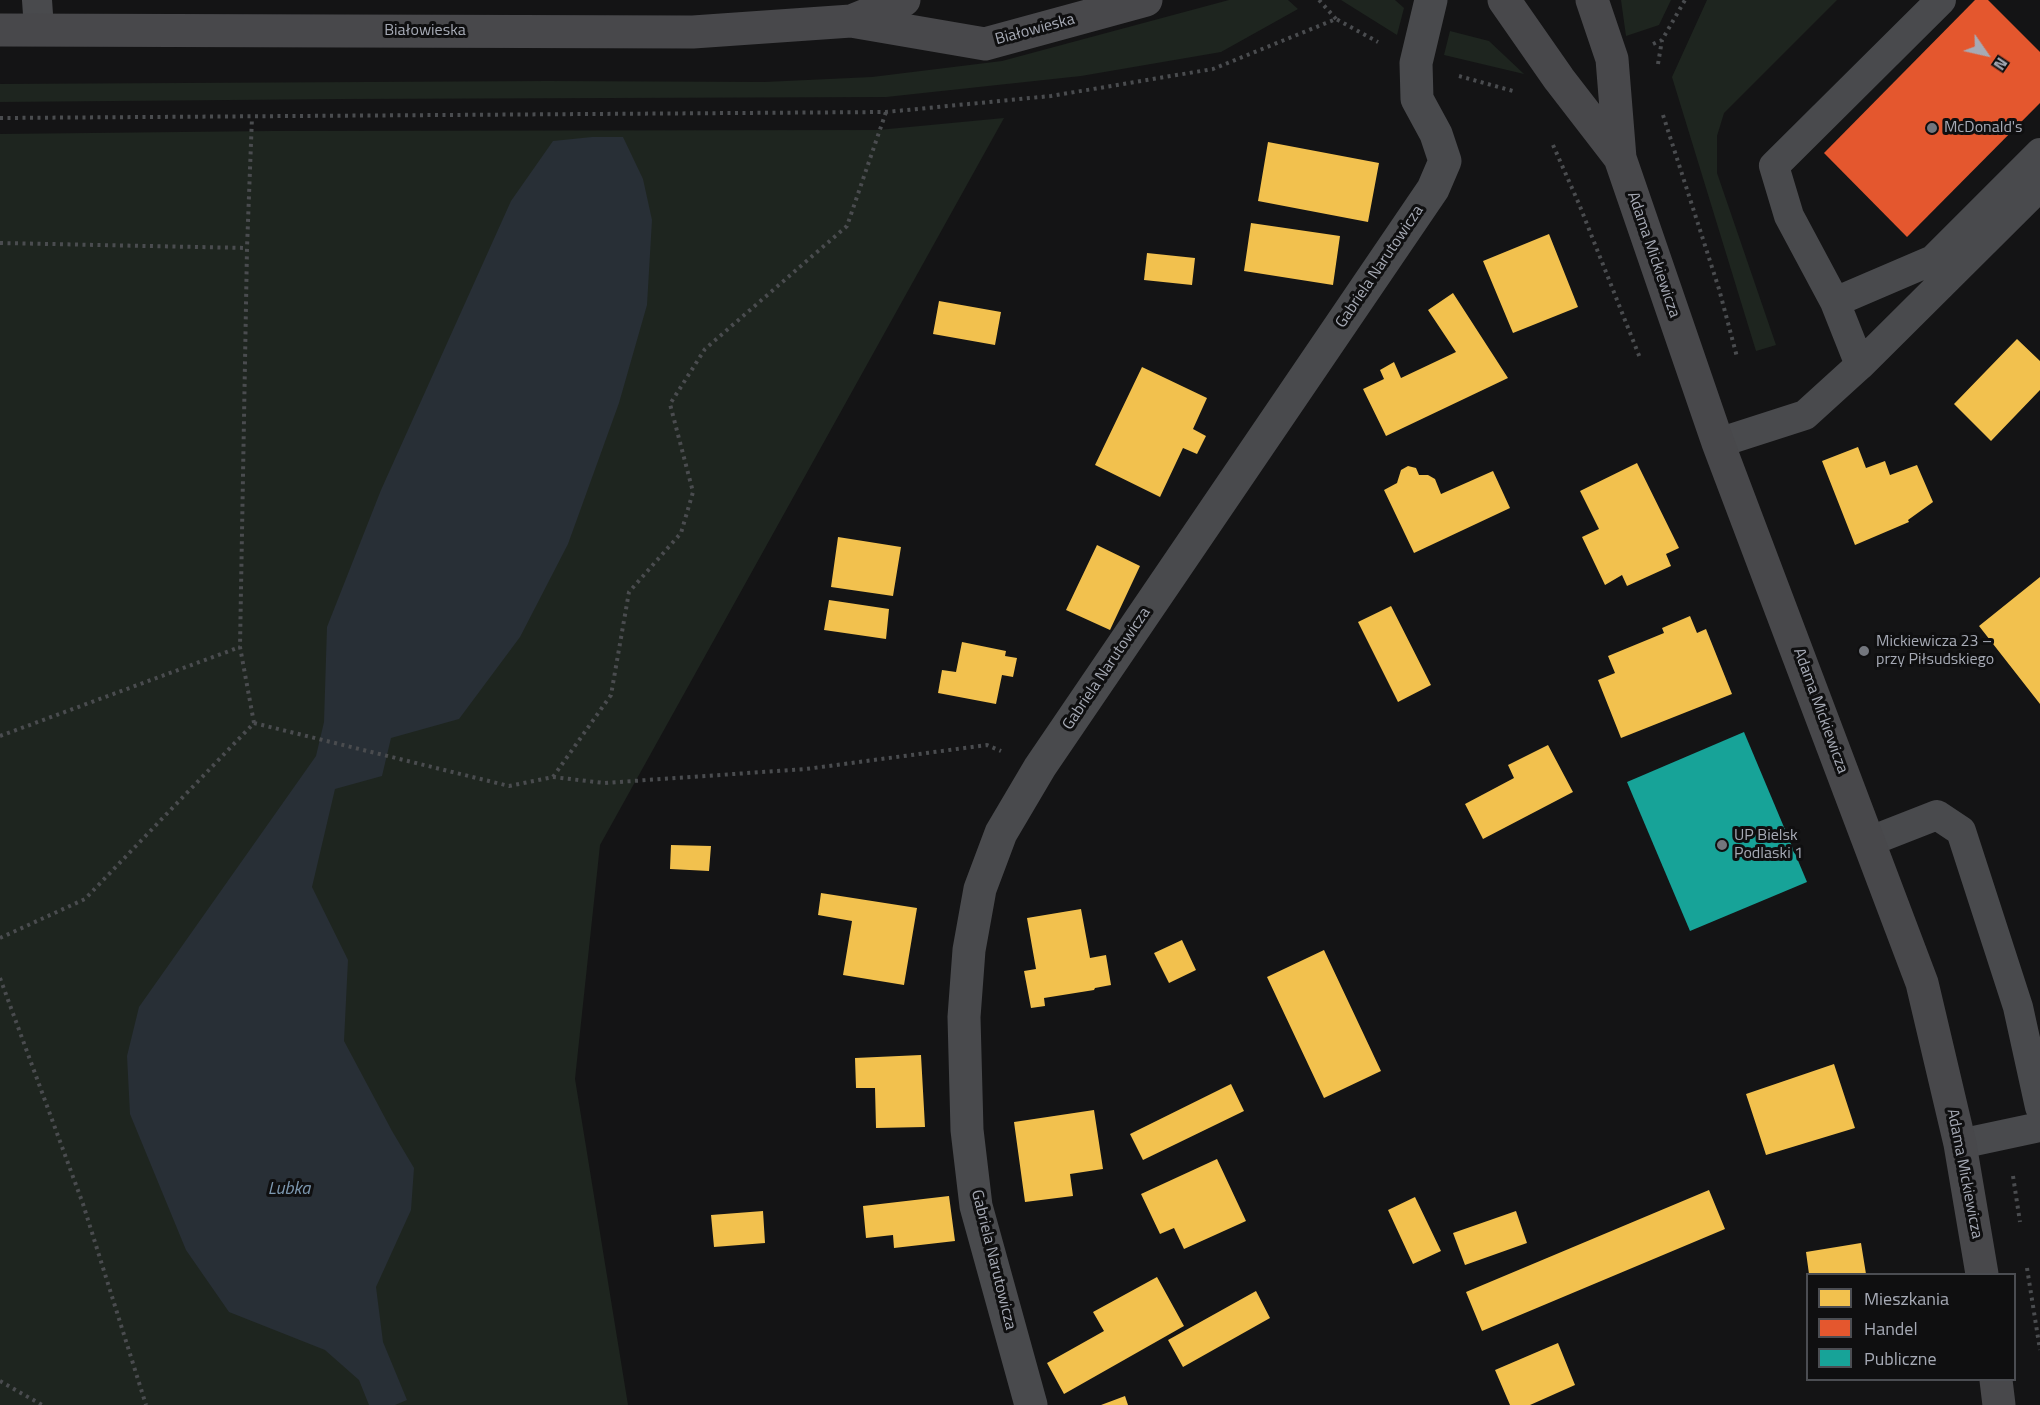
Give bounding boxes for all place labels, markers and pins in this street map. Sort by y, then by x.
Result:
place label: McDonald's [1944,118,2023,138]
marker: McDonald's [1925,121,1939,135]
place label: Mickiewicza 23 – przy Piłsudskiego [1876,632,1994,670]
marker: Mickiewicza 23 – przy Piłsudskiego [1857,644,1871,658]
place label: UP Bielsk Podlaski 1 [1734,826,1803,864]
marker: UP Bielsk Podlaski 1 [1715,838,1729,852]

